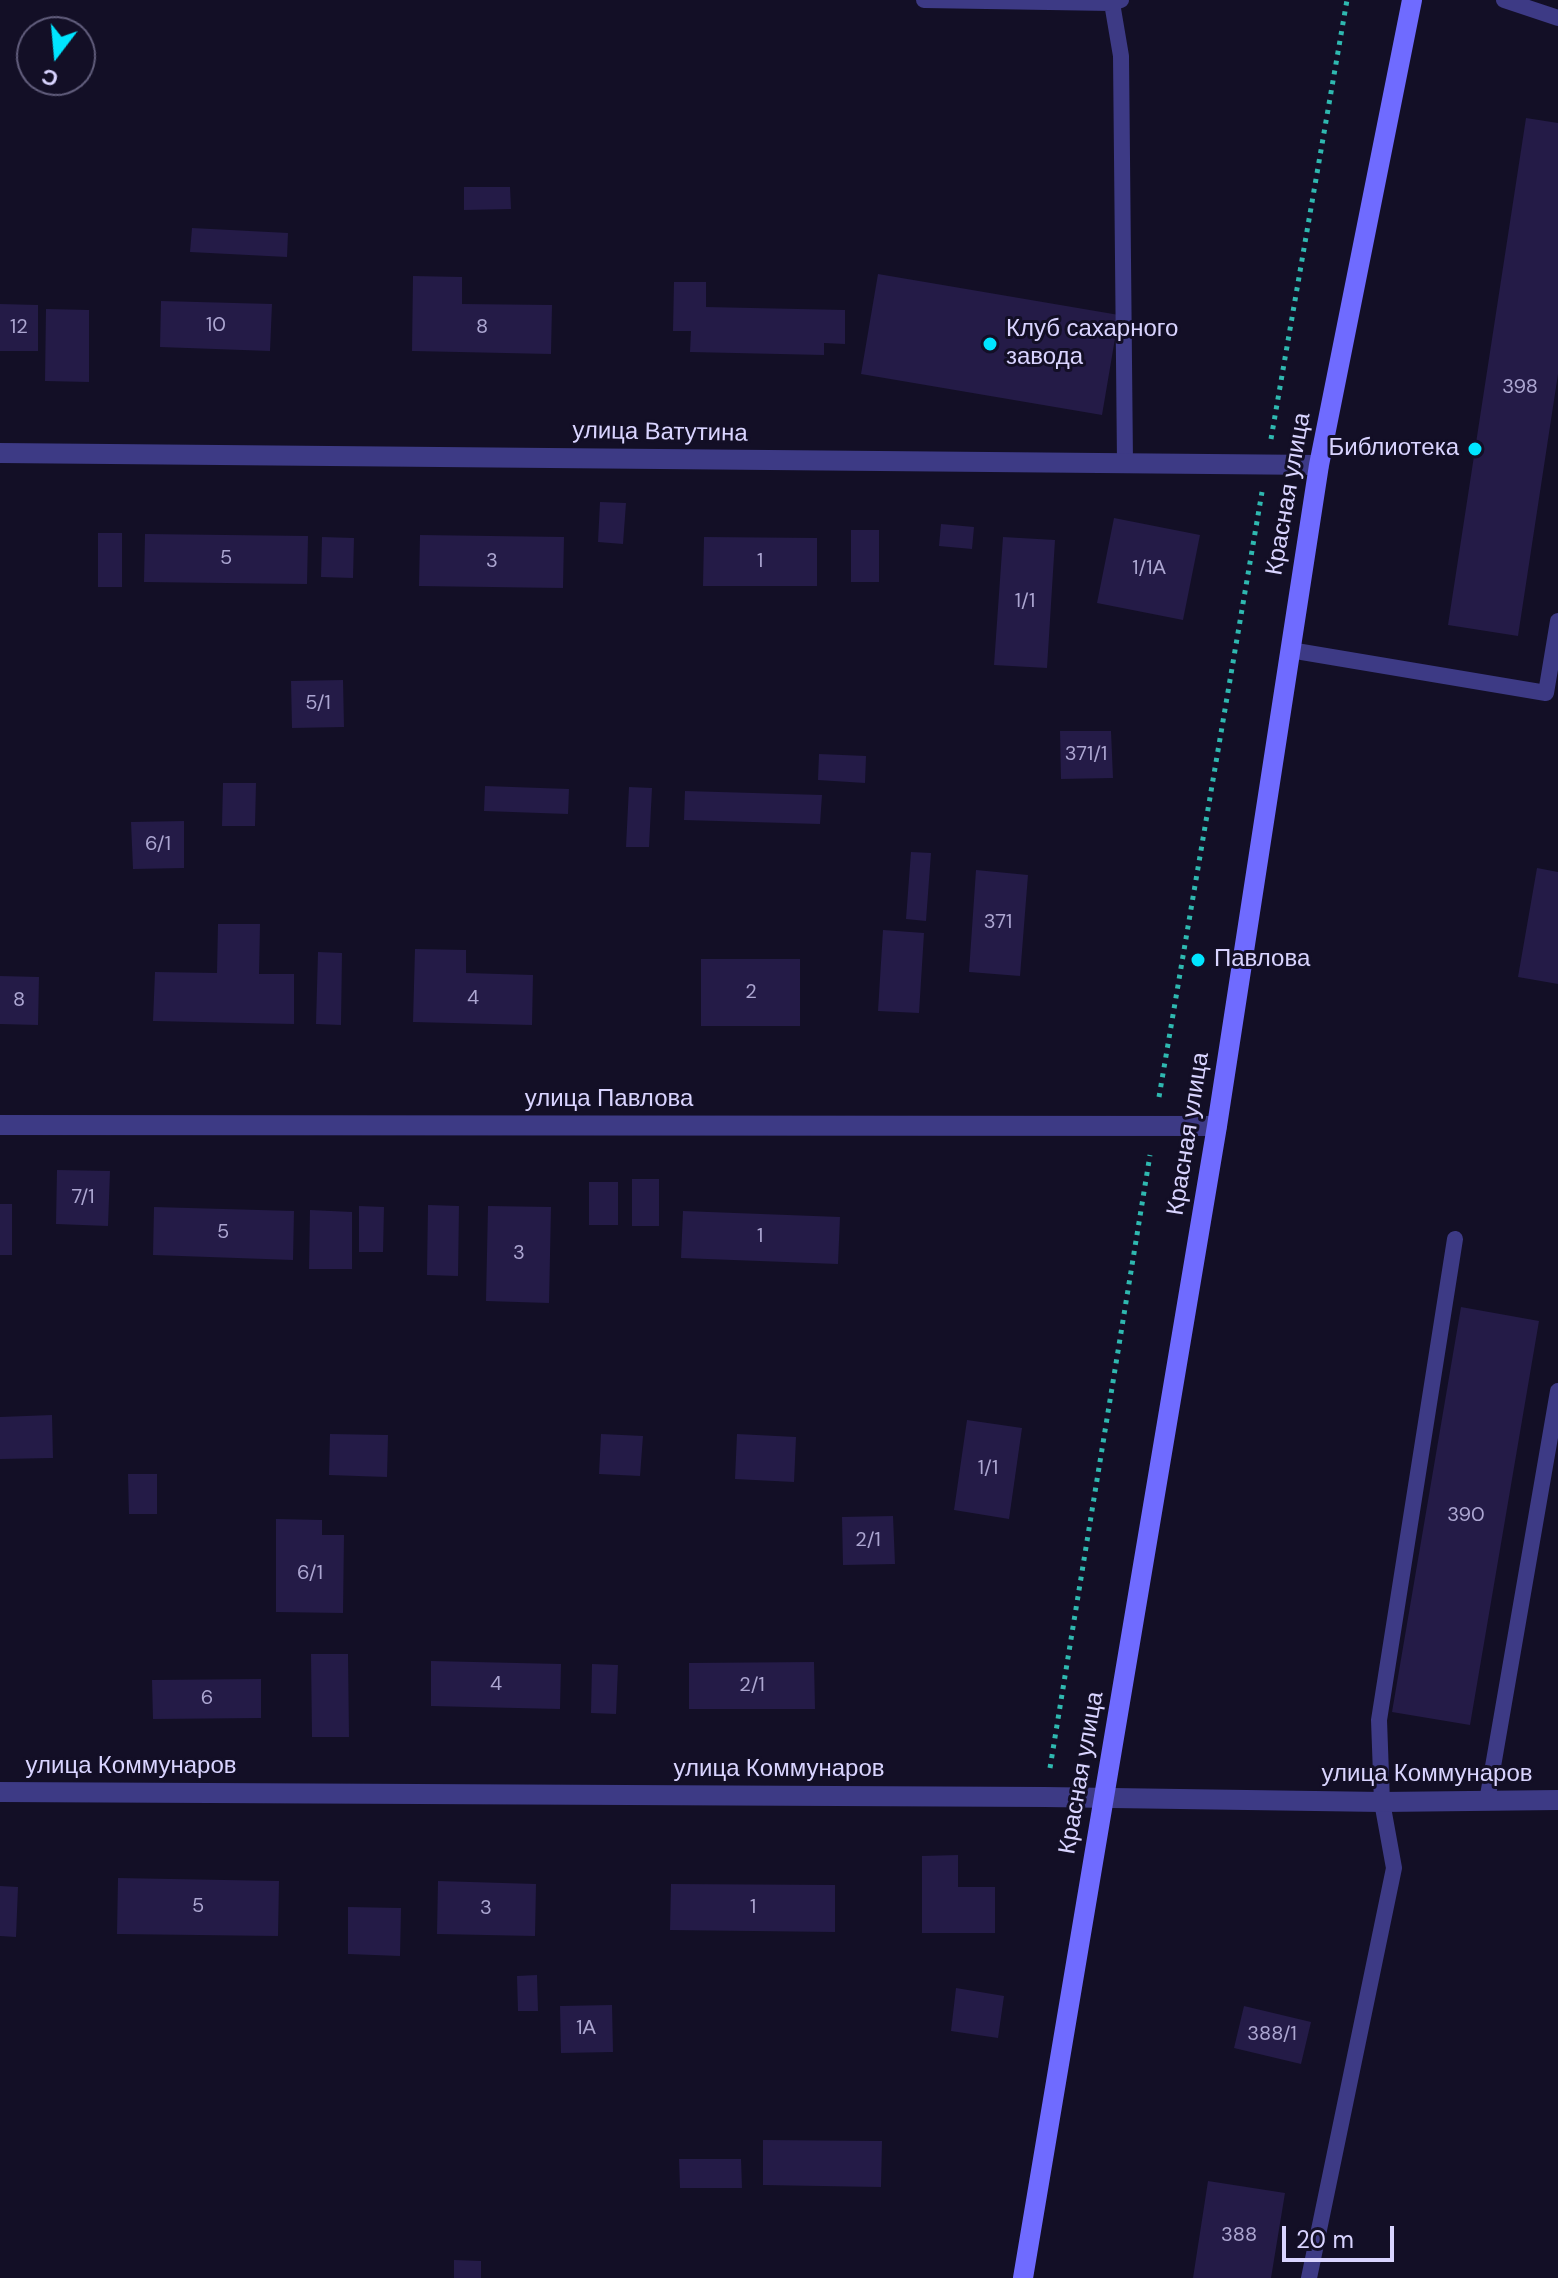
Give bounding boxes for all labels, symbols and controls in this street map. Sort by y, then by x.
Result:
north arrow [16,16,96,96]
text: С [38,62,61,94]
house number: 10 [206,314,226,338]
house number: 12 [10,316,28,340]
house number: 8 [476,316,488,340]
place label: Клуб сахарного завода [1006,316,1178,372]
marker: Клуб сахарного завода [981,335,999,353]
house number: 398 [1502,376,1538,400]
street label: Красная улица [1261,410,1317,578]
street label: улица Ватутина [572,417,748,449]
place label: Библиотека [1328,435,1459,463]
marker: Библиотека [1466,440,1484,458]
house number: 5 [220,547,232,571]
house number: 3 [486,550,498,574]
house number: 1 [757,550,763,574]
house number: 1/1А [1132,557,1166,581]
house number: 1/1 [1015,590,1035,614]
house number: 5/1 [305,692,331,716]
house number: 371/1 [1065,743,1107,767]
house number: 6/1 [145,833,171,857]
house number: 371 [984,911,1012,935]
place label: Павлова [1214,946,1310,974]
marker: Павлова [1189,951,1207,969]
house number: 2 [745,981,757,1005]
house number: 4 [467,987,479,1011]
house number: 8 [13,989,25,1013]
street label: Красная улица [1162,1050,1216,1218]
street label: улица Павлова [525,1086,693,1114]
house number: 7/1 [71,1186,95,1210]
house number: 5 [217,1221,229,1245]
house number: 1 [757,1225,763,1249]
house number: 3 [513,1242,525,1266]
house number: 1/1 [978,1457,998,1481]
house number: 390 [1447,1504,1485,1528]
house number: 2/1 [855,1529,881,1553]
house number: 6/1 [297,1562,323,1586]
house number: 4 [490,1673,502,1697]
house number: 2/1 [739,1674,765,1698]
house number: 6 [201,1687,213,1711]
street label: Красная улица [1054,1689,1110,1857]
street label: улица Коммунаров [25,1753,237,1781]
street label: улица Коммунаров [673,1756,885,1784]
street label: улица Коммунаров [1321,1761,1533,1789]
house number: 5 [192,1895,204,1919]
house number: 1 [750,1896,756,1920]
house number: 3 [480,1897,492,1921]
house number: 1А [576,2017,596,2041]
house number: 388/1 [1247,2023,1297,2047]
scale bar [1286,2210,1398,2260]
house number: 388 [1221,2224,1257,2248]
text: 20 m [1296,2224,1354,2255]

